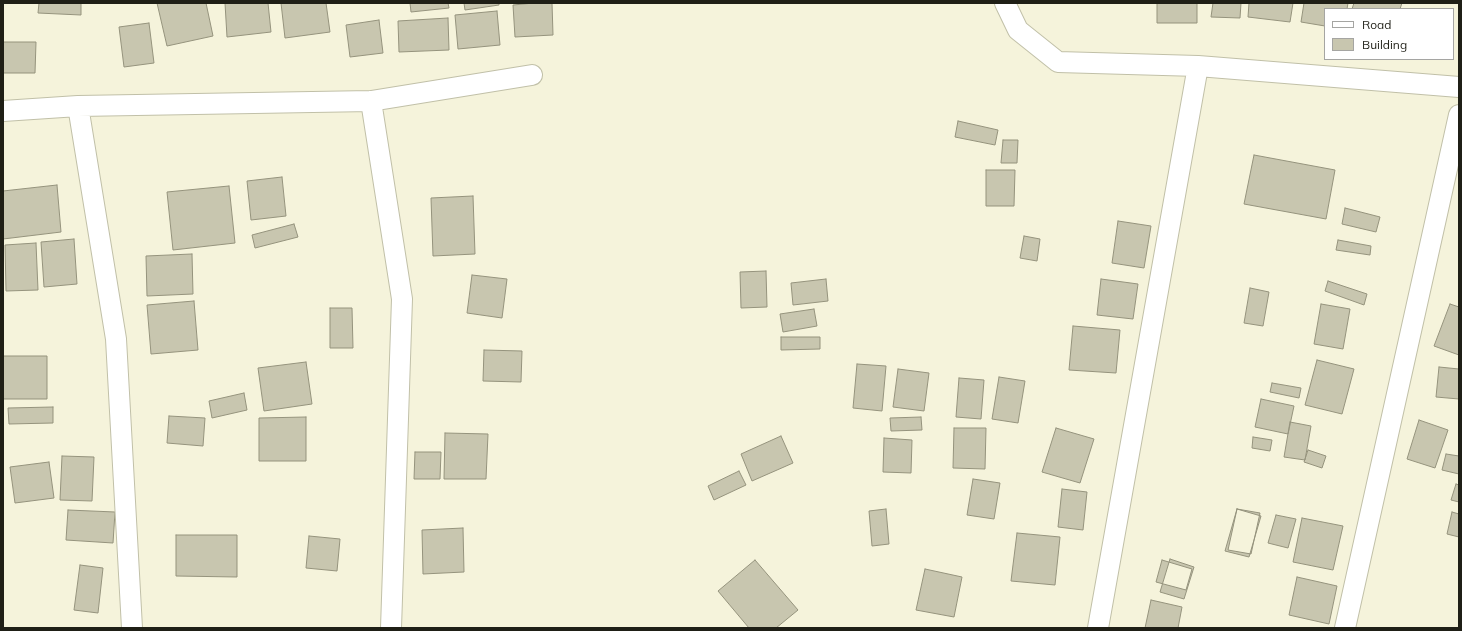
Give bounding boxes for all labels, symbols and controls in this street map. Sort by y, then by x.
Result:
legend [1324,8,1454,60]
text: Road [1362,17,1391,32]
text: Building [1362,37,1407,52]

